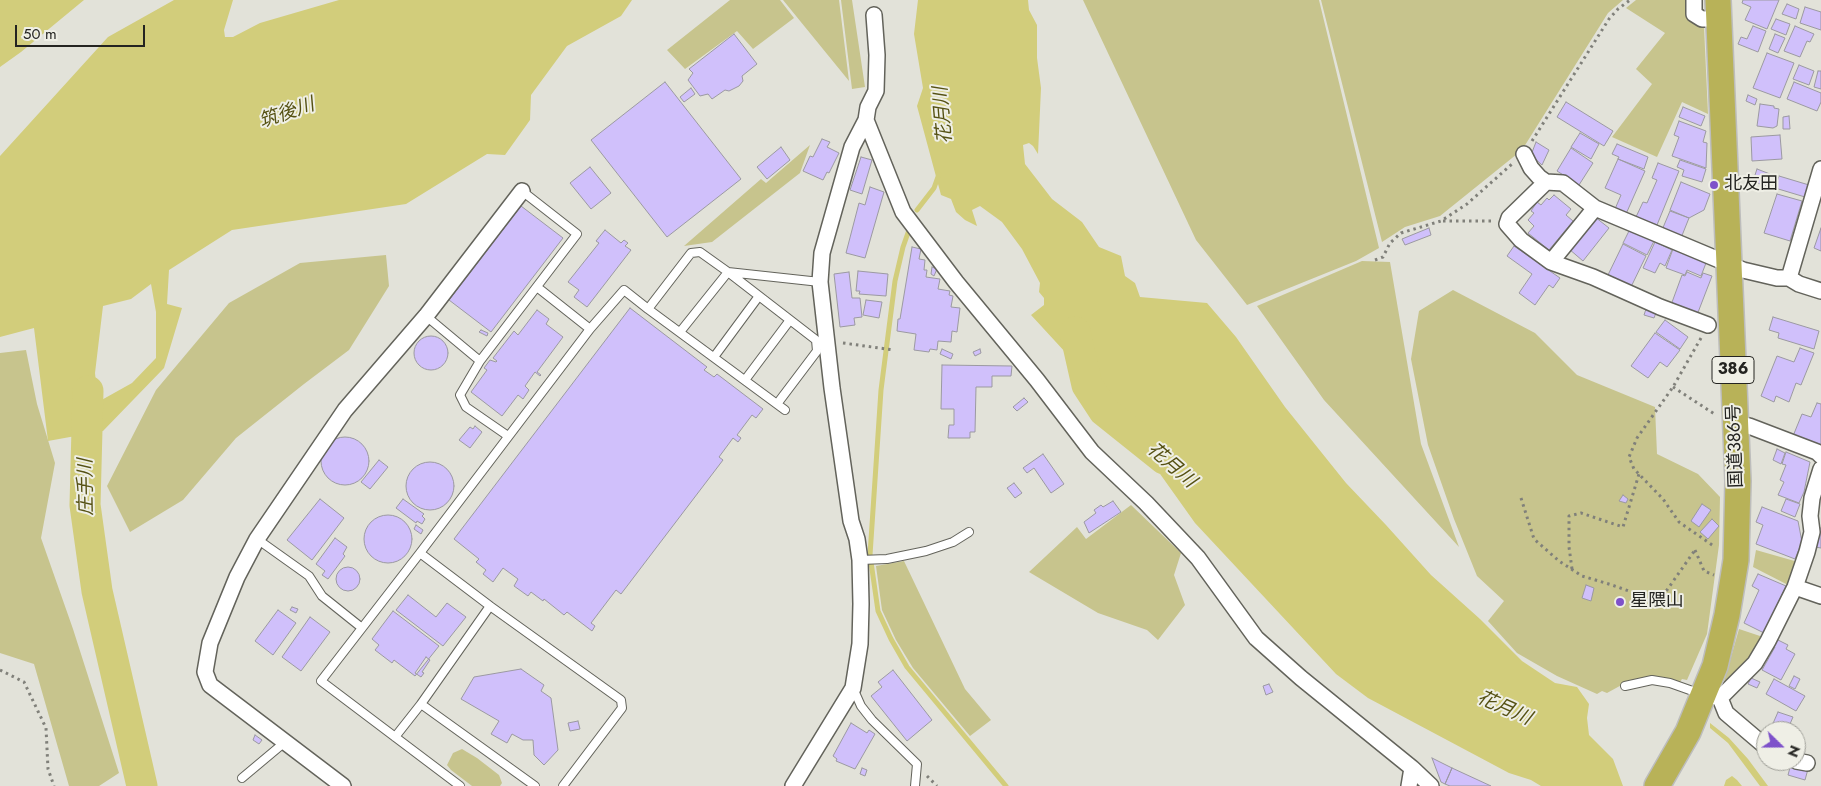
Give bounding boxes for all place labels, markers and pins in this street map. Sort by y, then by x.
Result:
place label: 北友田 [1724,174,1778,196]
marker: 北友田 [1708,179,1720,191]
place label: 星隈山 [1630,591,1684,613]
marker: 星隈山 [1614,596,1626,608]

